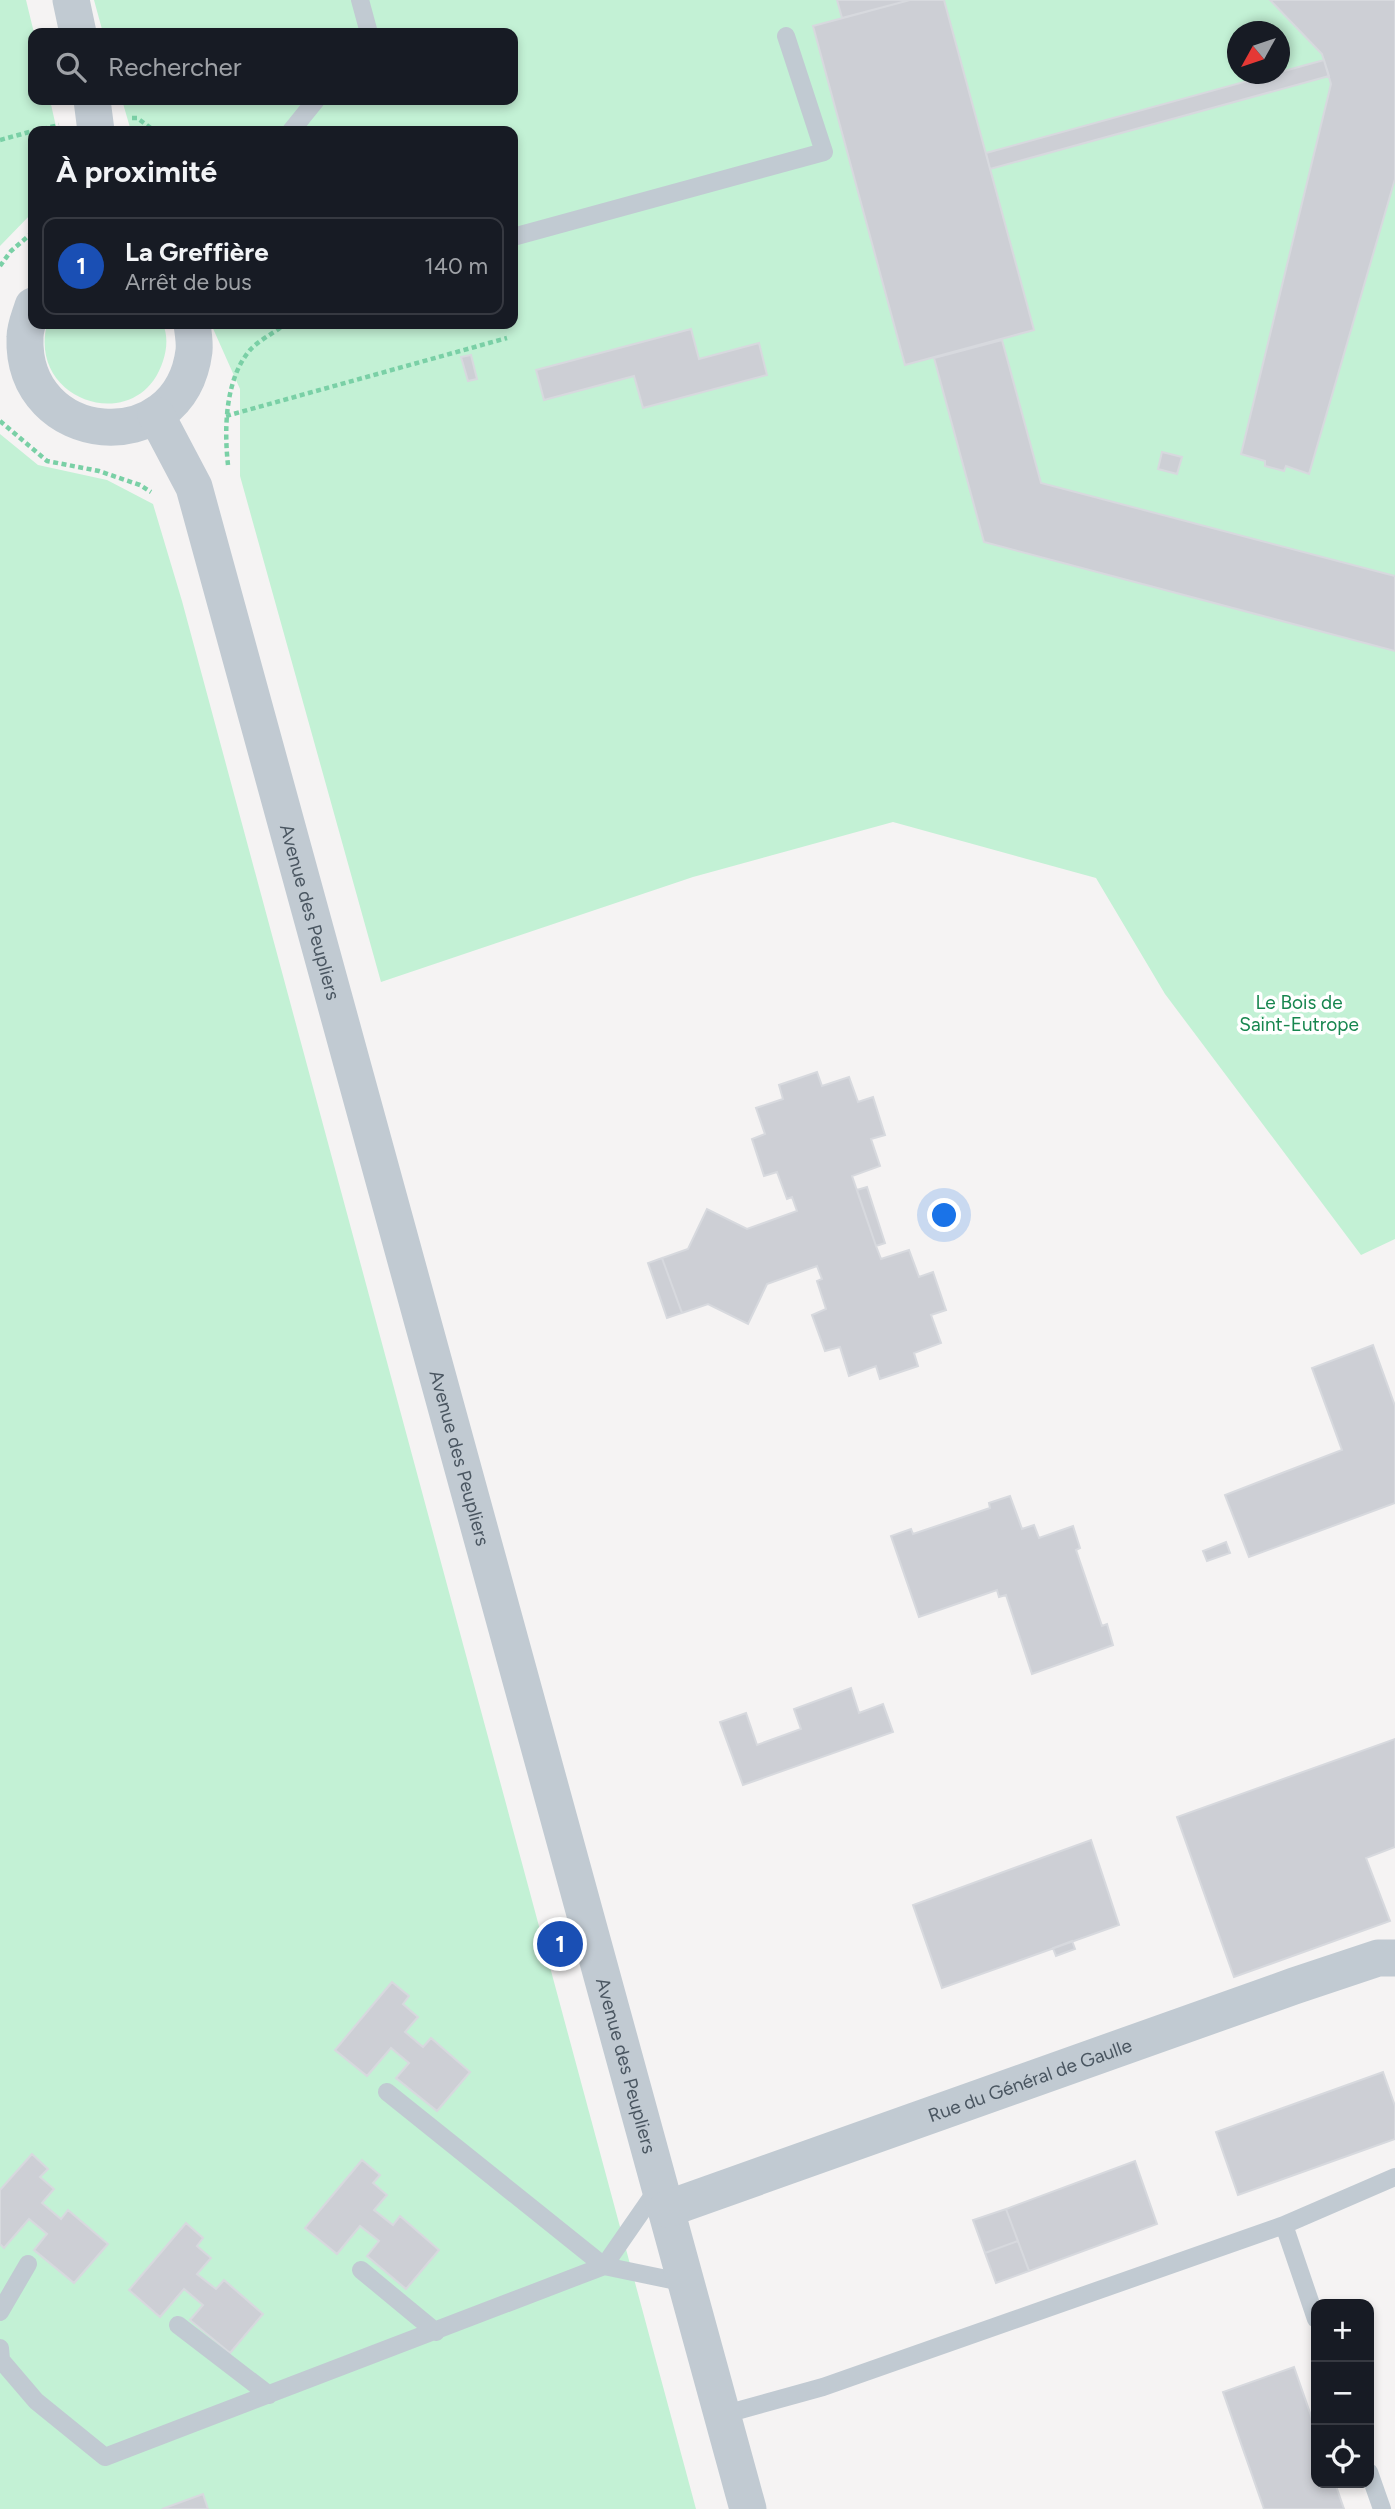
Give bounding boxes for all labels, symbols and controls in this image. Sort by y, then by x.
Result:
north arrow [1227,21,1290,84]
search box [28,28,518,105]
icon: search [52,48,90,86]
text: Rechercher [108,51,242,83]
text: À proximité [56,153,217,190]
text: La Greffière [125,236,269,268]
text: 1 [76,252,86,280]
text: 140 m [424,252,488,280]
text: Arrêt de bus [125,268,252,296]
street label: Avenue des Peupliers [275,822,345,1003]
park label: Le Bois de Saint-Eutrope [1239,991,1359,1036]
your location [927,1198,961,1232]
street label: Avenue des Peupliers [424,1367,495,1549]
pin: 1 [537,1918,583,1970]
street label: Avenue des Peupliers [591,1975,661,2156]
street label: Rue du Général de Gaulle [925,2034,1135,2127]
map controls [1311,2299,1374,2488]
button: + [1311,2299,1374,2362]
button: − [1311,2362,1374,2425]
button: locate [1311,2425,1374,2488]

